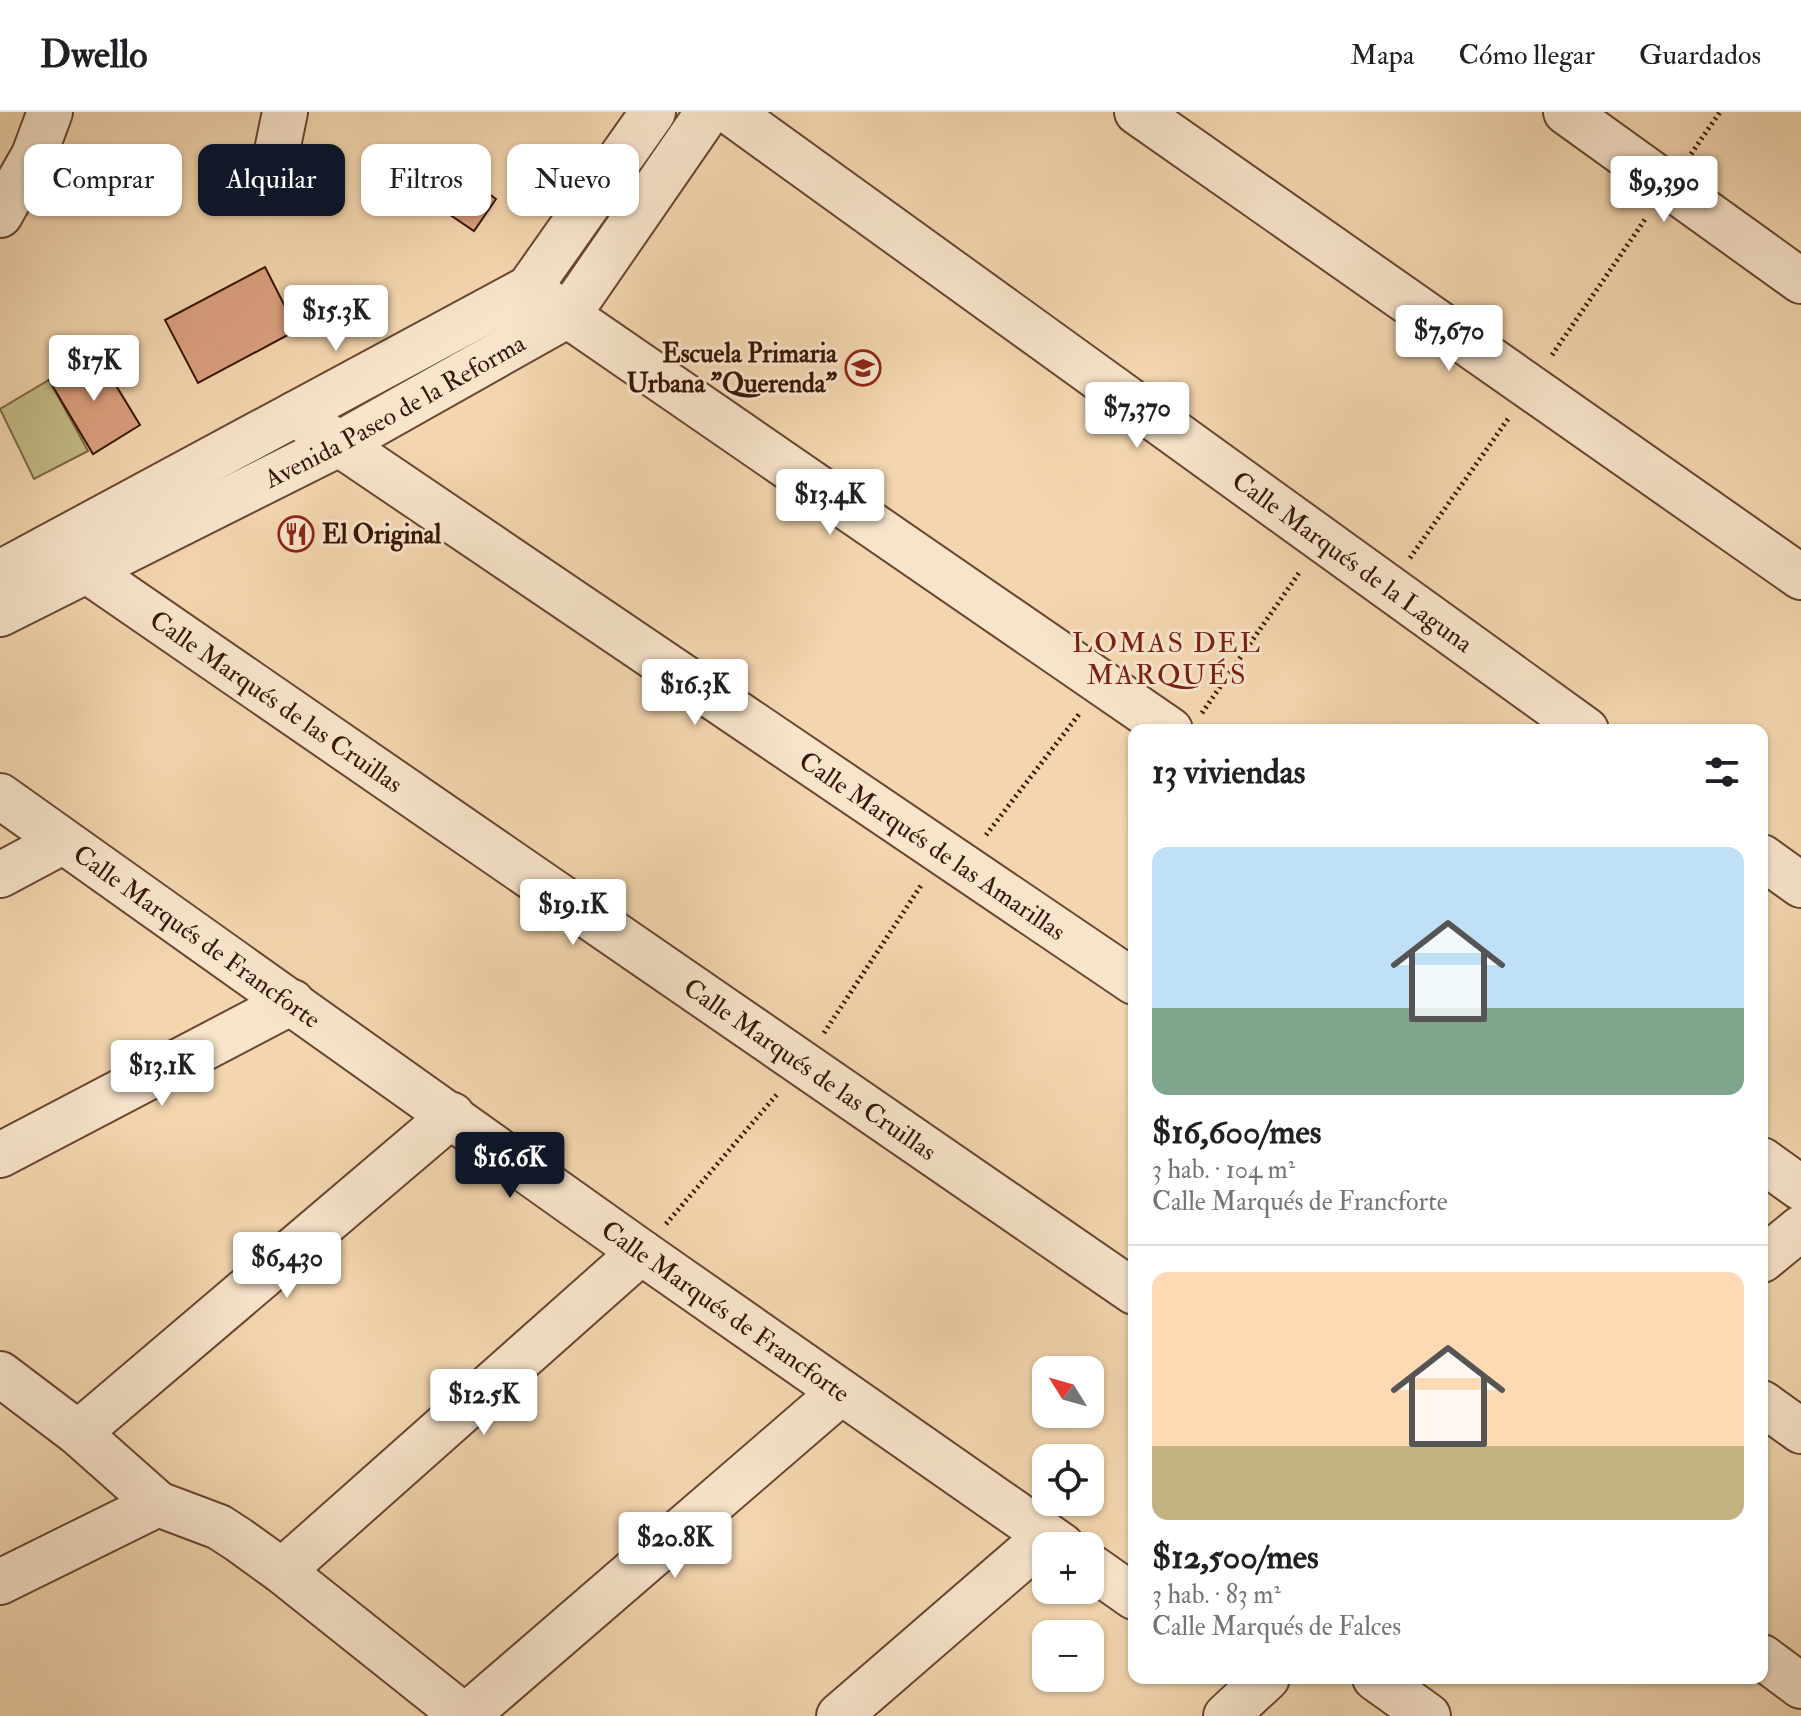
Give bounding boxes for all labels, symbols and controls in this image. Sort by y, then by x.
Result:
text: Dwello [40,31,148,79]
text: Mapa [1350,38,1414,73]
text: Cómo llegar [1458,38,1595,73]
text: Guardados [1639,38,1761,73]
chip: Comprar [24,144,182,216]
chip: Alquilar [198,144,345,216]
chip: Filtros [361,144,491,216]
chip: Nuevo [507,144,639,216]
pin: $9,390 [1599,156,1729,224]
text: $9,390 [1629,166,1699,198]
pin: $15.3K [271,285,401,353]
text: $15.3K [302,295,370,327]
pin: $7,670 [1384,305,1514,373]
text: $7,670 [1414,315,1484,347]
street label: Avenida Paseo de la Reforma [258,327,532,496]
pin: $17K [47,335,141,403]
place label: Escuela Primaria Urbana "Querenda" [627,338,838,400]
text: $17K [67,345,121,377]
school or university icon: Escuela Primaria Urbana "Querenda" [844,349,882,387]
pin: $7,370 [1072,382,1202,450]
text: $7,370 [1103,392,1171,424]
street label: Calle Marqués de la Laguna [1226,465,1479,660]
pin: $13.4K [765,469,895,537]
text: $13.4K [794,479,866,511]
restaurant icon: El Original [277,515,315,553]
place label: El Original [322,519,441,552]
street label: Calle Marqués de las Cruillas [144,604,409,800]
district label: LOMAS DEL MARQUÉS [1072,626,1262,693]
pin: $16.3K [630,659,760,727]
text: $16.3K [660,669,730,701]
street label: Calle Marqués de las Amarillas [793,745,1071,948]
icon: filters [1700,750,1744,794]
text: 13 viviendas [1152,751,1305,794]
street label: Calle Marqués de Francforte [67,838,327,1036]
pin: $19.1K [508,879,638,947]
text: $19.1K [538,889,608,921]
icon: home [1376,899,1520,1043]
street label: Calle Marqués de las Cruillas [677,972,942,1168]
pin: $13.1K [97,1040,227,1108]
text: $13.1K [129,1050,195,1082]
text: $16,600/mes [1152,1111,1321,1154]
pin: $16.6K [445,1132,575,1200]
text: $16.6K [473,1142,547,1174]
text: 3 hab. · 104 m² [1152,1154,1295,1186]
text: Calle Marqués de Francforte [1152,1186,1448,1218]
street label: Calle Marqués de Francforte [595,1214,856,1410]
pin: $6,430 [222,1232,352,1300]
text: $6,430 [251,1242,323,1274]
icon: home [1376,1324,1520,1468]
north arrow [1032,1356,1104,1428]
map controls [1032,1356,1104,1692]
pin: $12.5K [419,1369,549,1437]
text: $12.5K [448,1379,520,1411]
button: locate [1032,1444,1104,1516]
pin: $20.8K [610,1512,740,1580]
text: $20.8K [637,1522,713,1554]
button: + [1032,1532,1104,1604]
text: $12,500/mes [1152,1536,1319,1579]
text: 3 hab. · 83 m² [1152,1579,1281,1611]
text: Calle Marqués de Falces [1152,1611,1401,1643]
button: − [1032,1620,1104,1692]

